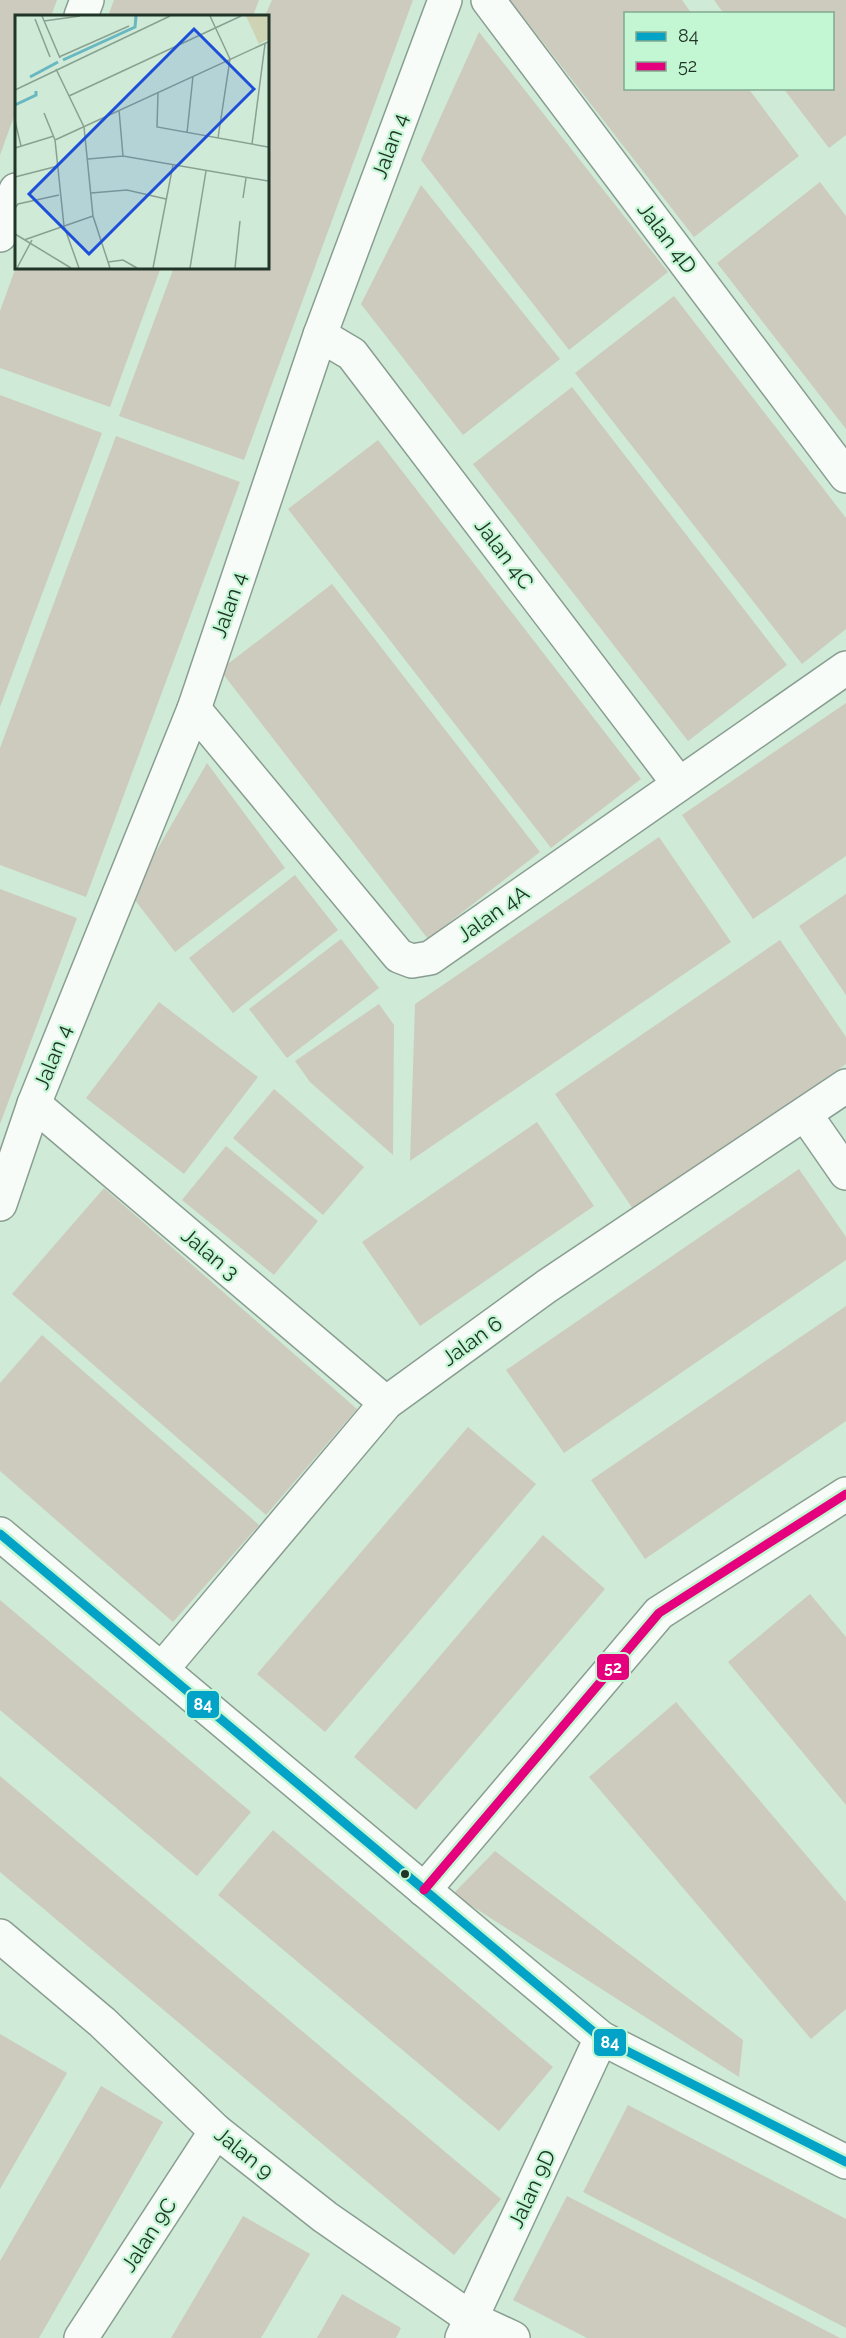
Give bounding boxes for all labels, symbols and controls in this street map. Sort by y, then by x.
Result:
legend [624,12,834,90]
inset map [15,15,268,268]
text: 84 [678,25,699,46]
text: 52 [678,55,697,76]
street label: Jalan 4 [366,110,413,182]
street label: Jalan 4D [633,197,702,278]
street label: Jalan 4C [470,513,539,594]
street label: Jalan 4 [206,569,251,641]
street label: Jalan 4A [452,880,533,947]
street label: Jalan 4 [28,1021,77,1093]
street label: Jalan 3 [176,1222,244,1285]
street label: Jalan 6 [437,1310,507,1371]
line badge: 52 [596,1653,630,1681]
text: 52 [604,1658,622,1677]
line badge: 84 [186,1690,220,1719]
text: 84 [194,1695,212,1714]
unlabelled marker [399,1868,411,1880]
line badge: 84 [593,2028,627,2057]
text: 84 [601,2033,619,2052]
street label: Jalan 9 [210,2121,279,2184]
street label: Jalan 9D [503,2146,561,2232]
street label: Jalan 9C [116,2193,182,2276]

